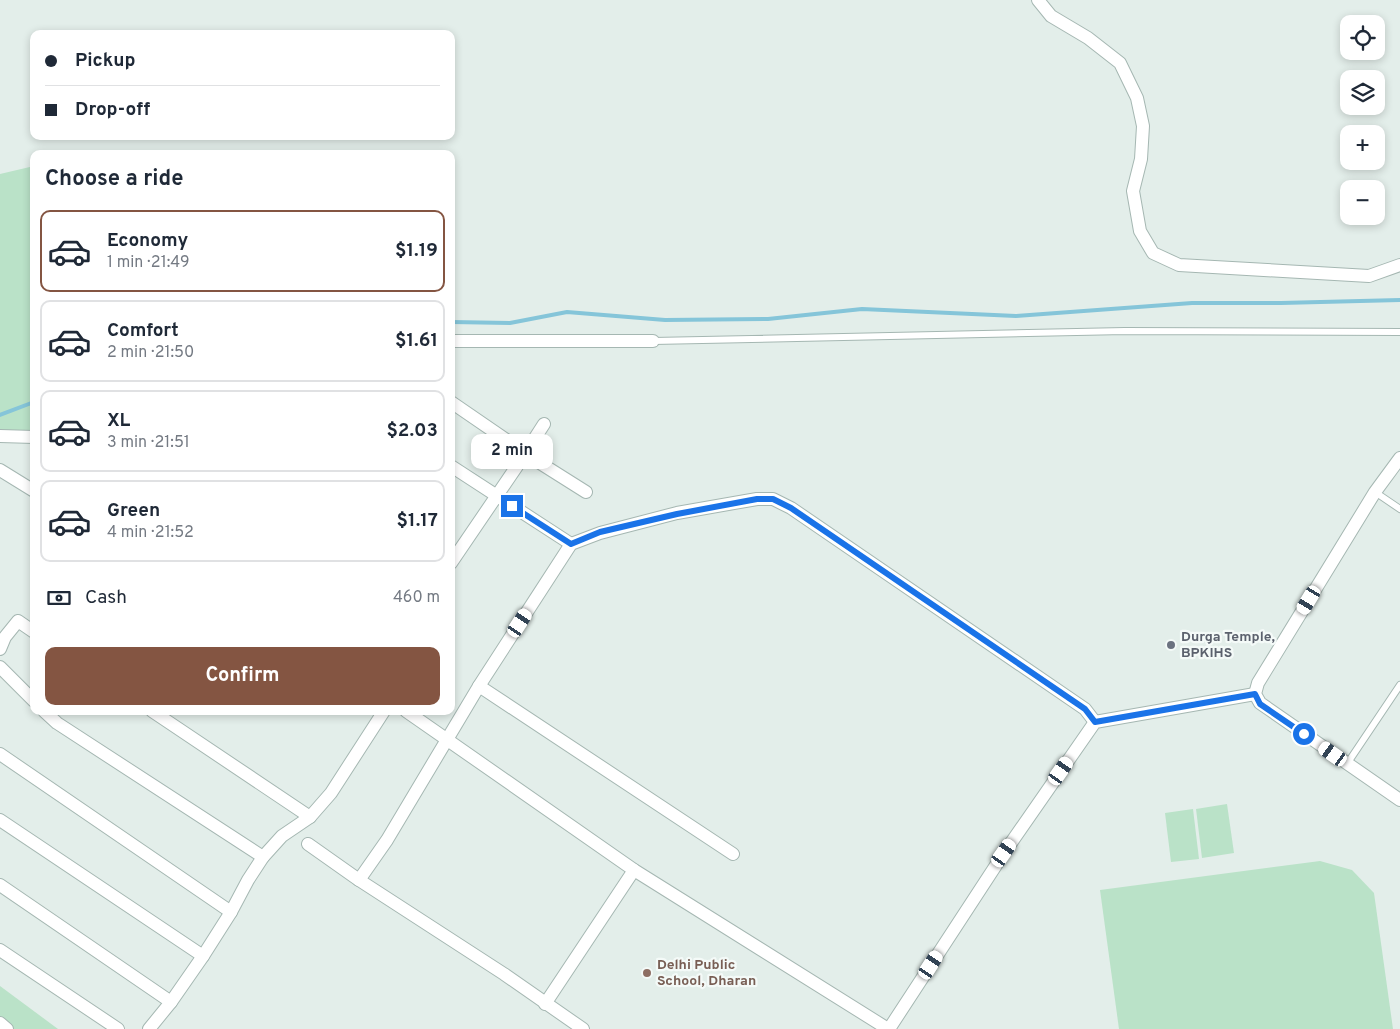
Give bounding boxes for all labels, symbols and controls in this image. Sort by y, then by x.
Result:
map controls [1340,15,1385,225]
button: locate [1340,15,1385,60]
text: Pickup [75,49,135,73]
button: layers [1340,70,1385,115]
text: Drop-off [75,98,150,122]
button: + [1340,125,1385,170]
text: Choose a ride [45,166,183,193]
button: − [1340,180,1385,225]
icon: car [47,229,92,274]
text: Economy [107,229,188,253]
text: $1.19 [395,239,438,263]
text: 1 min · 21:49 [107,253,189,273]
icon: car [47,319,92,364]
text: Comfort [107,319,179,343]
text: $1.61 [395,329,438,353]
text: 2 min · 21:50 [107,343,194,363]
icon: car [47,409,92,454]
text: XL [107,409,130,433]
text: $2.03 [386,419,438,443]
text: 3 min · 21:51 [107,433,190,453]
callout: 2 min [471,434,553,468]
text: 2 min [491,441,533,461]
route end [501,495,523,517]
icon: car [47,499,92,544]
text: Green [107,499,160,523]
text: $1.17 [396,509,438,533]
text: 4 min · 21:52 [107,523,194,543]
car [1294,583,1323,617]
icon: cash [45,584,73,612]
text: Cash [85,586,127,610]
text: 460 m [393,588,440,608]
car [505,606,534,640]
place label: Durga Temple, BPKIHS [1181,629,1275,662]
marker: Durga Temple, BPKIHS [1165,639,1177,651]
button: Confirm [45,647,440,705]
route start [1293,723,1315,745]
car [1316,739,1349,769]
car [1046,754,1075,788]
car [989,836,1018,870]
car [916,948,945,982]
place label: Delhi Public School, Dharan [657,957,756,990]
marker: Delhi Public School, Dharan [641,967,653,979]

